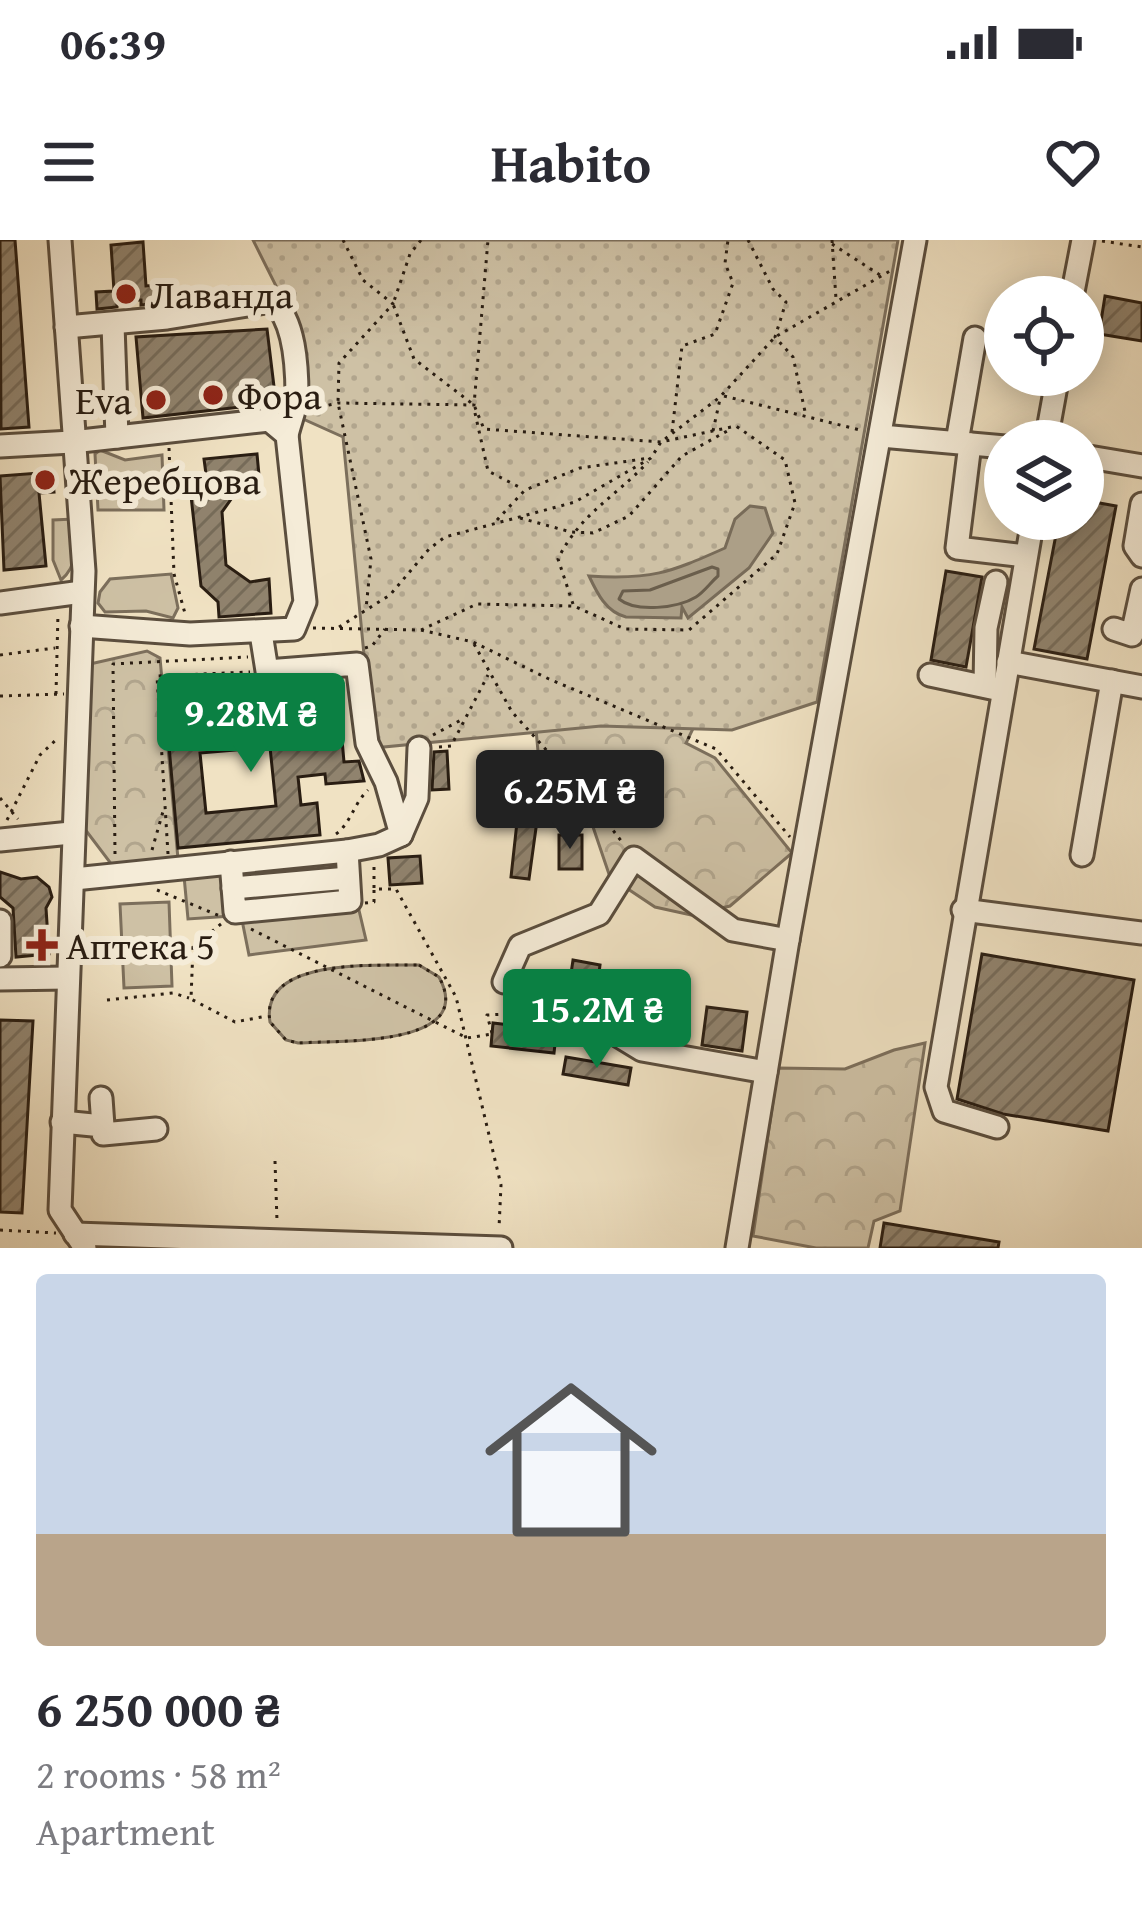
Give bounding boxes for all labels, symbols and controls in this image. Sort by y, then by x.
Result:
text: 06:39 [60,10,166,75]
text: Habito [491,123,651,202]
icon: menu [36,129,102,195]
icon: heart [1040,129,1106,195]
place label: Лаванда [150,265,294,322]
map controls [984,276,1104,540]
button: locate [984,276,1104,396]
marker: Лаванда [113,281,139,307]
place label: Фора [237,366,322,423]
place label: Eva [75,371,133,428]
marker: Фора [200,382,226,408]
marker: Eva [143,387,169,413]
button: layers [984,420,1104,540]
place label: Жеребцова [68,451,261,508]
marker: Жеребцова [32,467,58,493]
pin: 9.28M ₴ [140,673,362,775]
text: 9.28M ₴ [184,683,318,740]
pin: 6.25M ₴ [459,750,681,852]
text: 6.25M ₴ [503,760,637,817]
place label: Аптека 5 [66,916,215,973]
marker: Аптека 5 [29,932,55,958]
pin: 15.2M ₴ [486,969,708,1071]
text: 15.2M ₴ [530,979,664,1036]
icon: home [463,1352,679,1568]
text: 6 250 000 ₴ [36,1670,281,1745]
text: 2 rooms · 58 m² [36,1745,281,1802]
text: Apartment [36,1802,215,1859]

